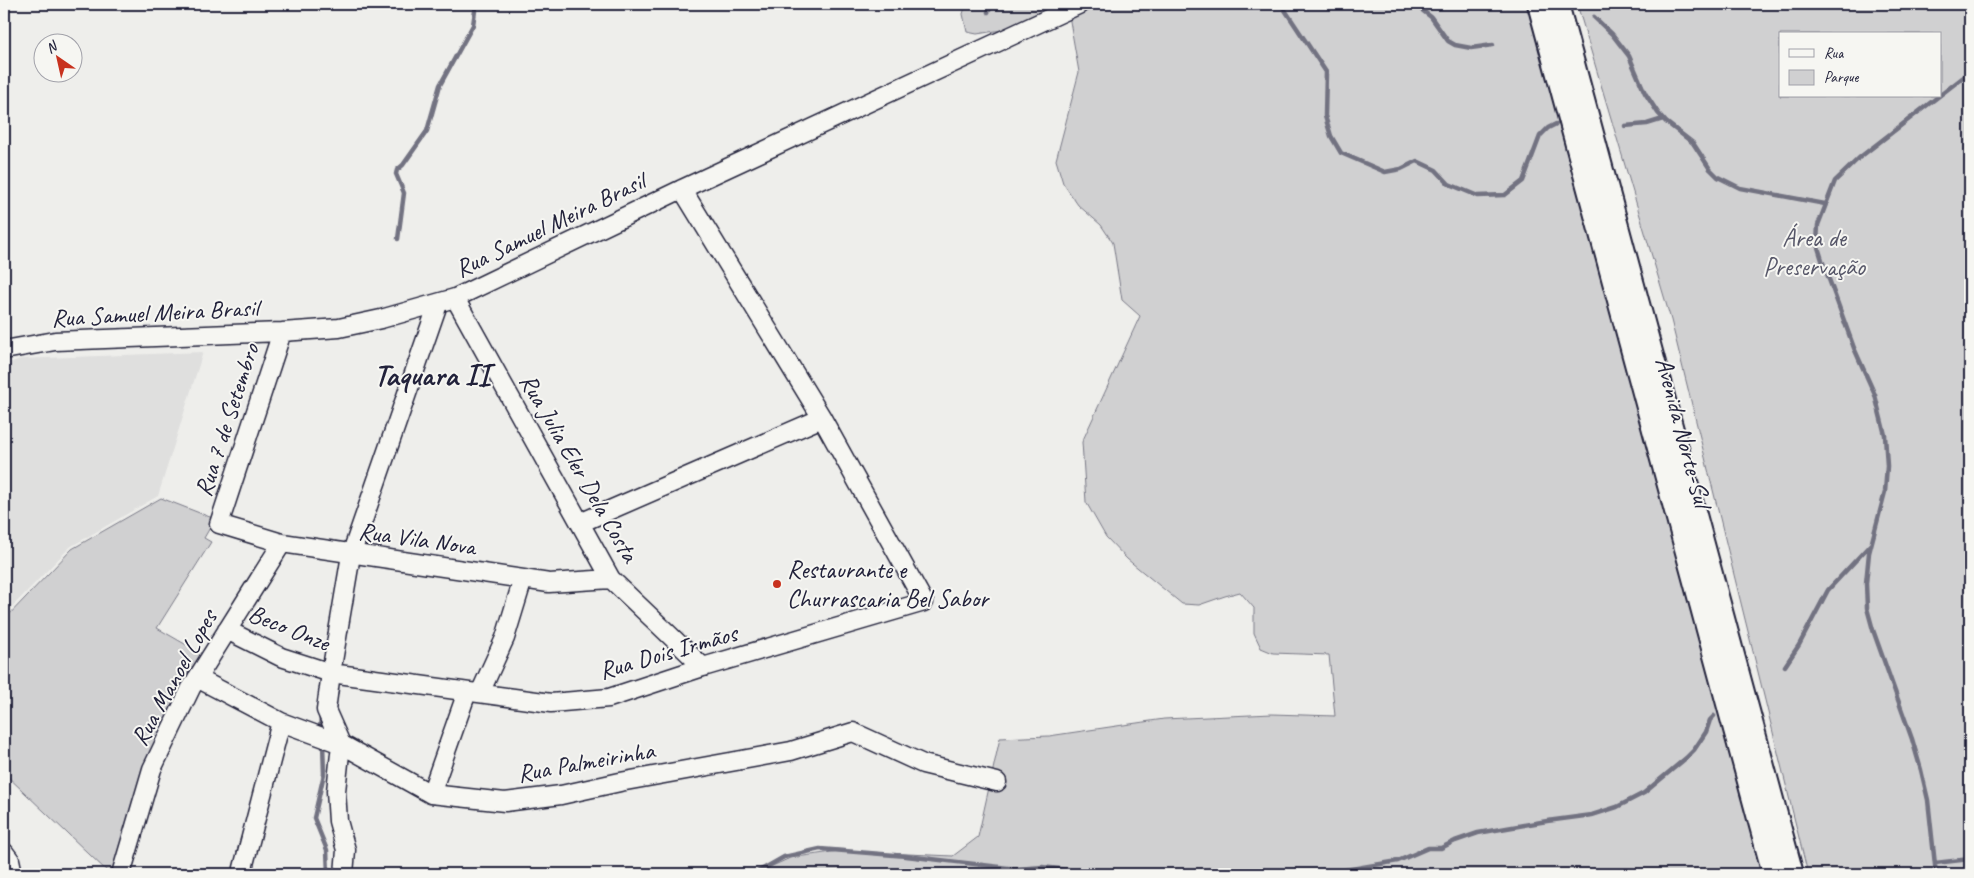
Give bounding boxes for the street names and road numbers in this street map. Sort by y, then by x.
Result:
street label: Rua Samuel Meira Brasil [450,163,655,285]
street label: Rua Samuel Meira Brasil [51,291,264,334]
street label: Rua 7 de Setembro [187,338,267,500]
street label: Avenida Norte-Sul [1648,354,1720,515]
street label: Rua Julia Eler Dela Costa [512,368,647,570]
street label: Rua Vila Nova [357,515,480,563]
street label: Beco Onze [244,597,336,659]
street label: Rua Manoel Lopes [124,602,226,751]
street label: Rua Dois Irmãos [595,616,743,687]
street label: Rua Palmeirinha [515,734,659,790]

